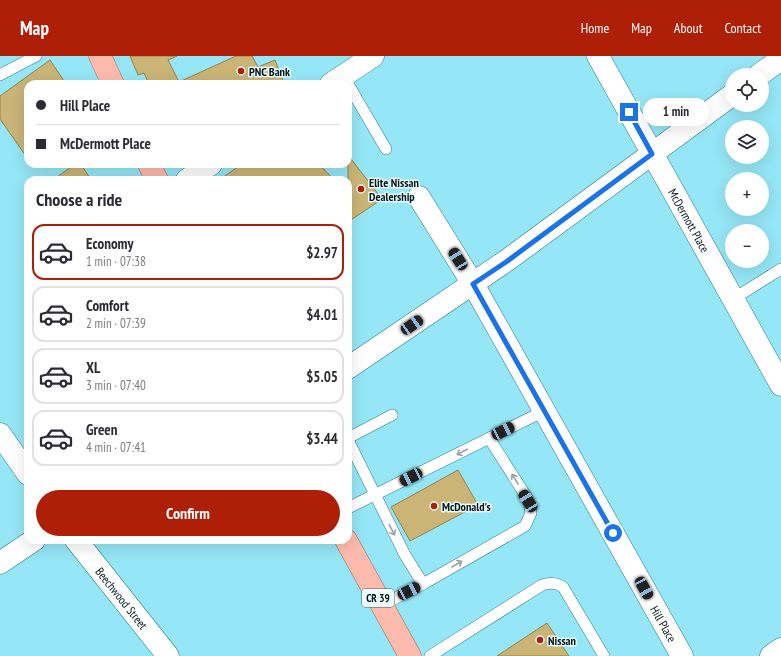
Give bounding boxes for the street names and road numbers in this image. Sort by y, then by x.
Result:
street label: McDermott Place [666,186,713,255]
street label: Beechwood Street [93,564,152,633]
road number: CR 39 [362,589,394,607]
street label: Hill Place [648,603,680,644]

